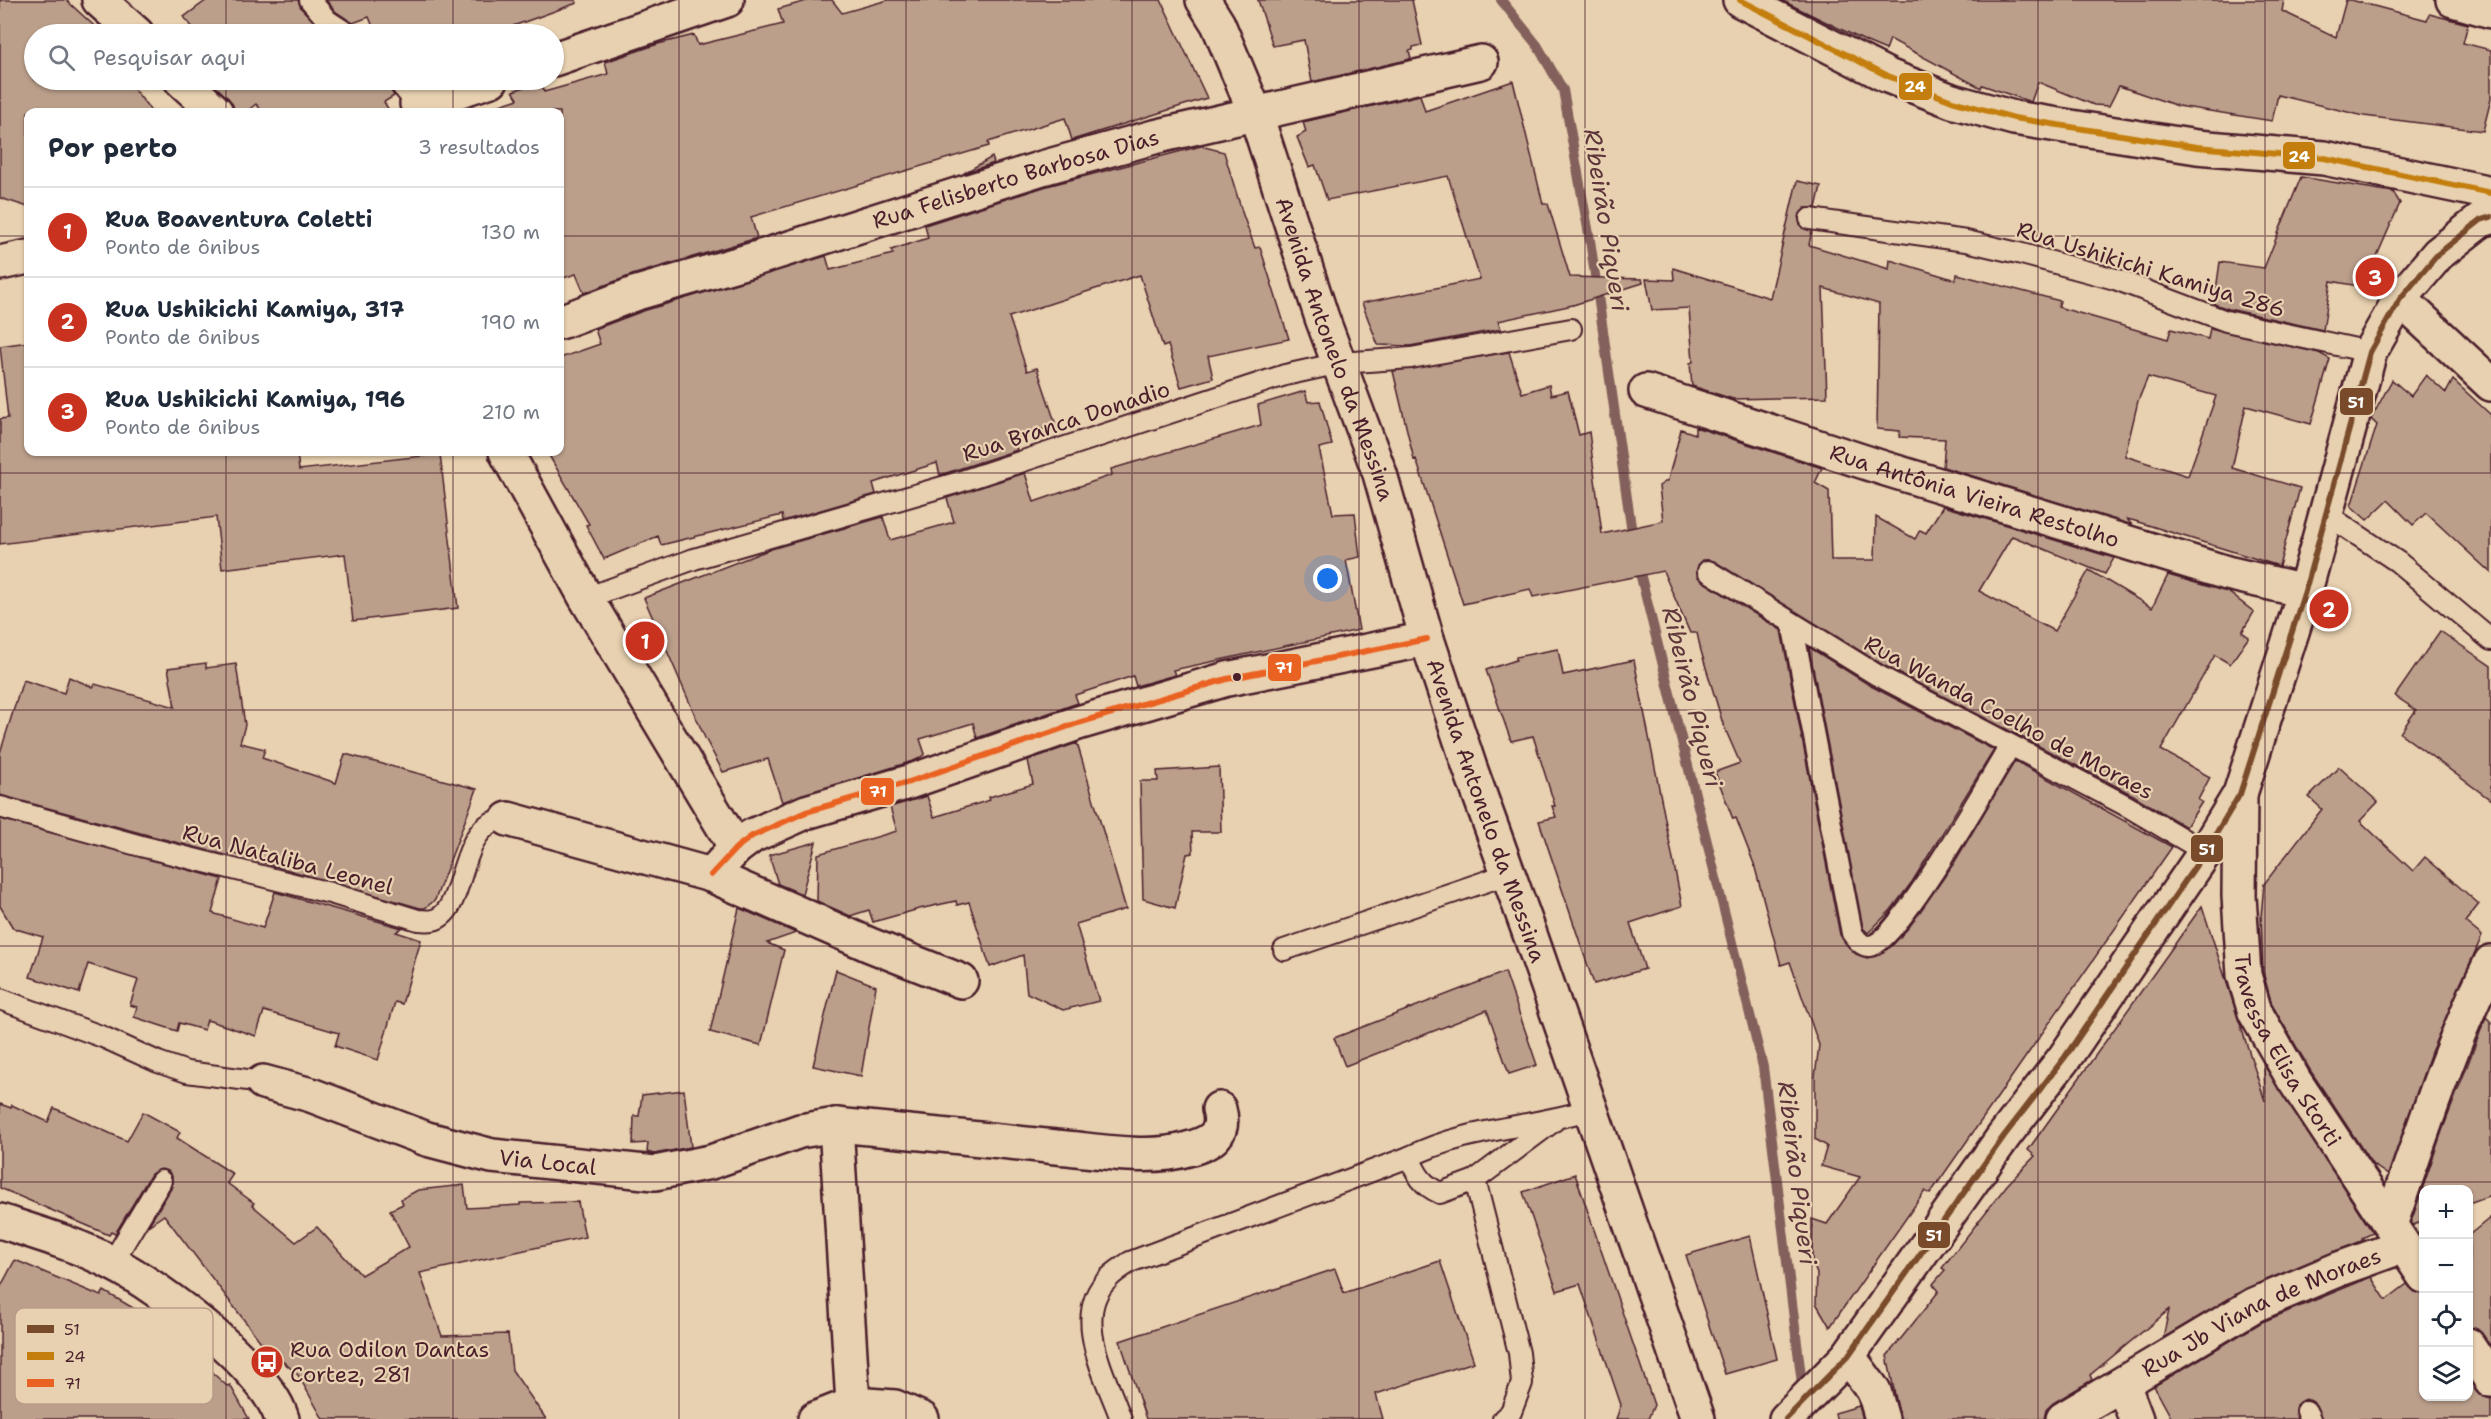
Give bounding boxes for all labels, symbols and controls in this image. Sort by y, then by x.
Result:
search box [24,24,564,90]
icon: search [45,41,78,74]
text: Pesquisar aqui [93,43,246,72]
line badge: 24 [1898,72,1933,101]
text: 24 [1904,76,1926,97]
street label: Rua Felisberto Barbosa Dias [869,122,1162,236]
water label: Ribeirão Piqueri [1576,126,1636,315]
text: Por perto [48,130,177,165]
text: 3 resultados [418,134,540,160]
line badge: 24 [2282,141,2316,170]
text: 24 [2288,146,2310,167]
street label: Avenida Antonelo da Messina [1269,194,1401,505]
text: Rua Boaventura Coletti [105,205,372,234]
street label: Rua Ushikichi Kamiya 286 [2013,215,2289,324]
text: 1 [63,219,72,245]
text: 130 m [481,219,540,245]
text: Ponto de ônibus [105,234,260,260]
pin: 3 [2356,254,2394,300]
text: Rua Ushikichi Kamiya, 317 [105,295,404,324]
text: 2 [61,309,75,335]
text: 190 m [481,309,540,335]
text: Ponto de ônibus [105,324,260,350]
street label: Rua Branca Donadio [959,374,1174,469]
text: Rua Ushikichi Kamiya, 196 [105,385,405,414]
line badge: 51 [2339,387,2374,416]
text: 51 [2348,392,2364,413]
text: 3 [61,399,75,425]
text: 210 m [481,399,540,425]
text: Ponto de ônibus [105,414,260,440]
street label: Rua Antônia Vieira Restolho [1826,438,2123,554]
your location [1313,564,1342,593]
pin: 2 [2310,586,2348,632]
water label: Ribeirão Piqueri [1654,603,1730,792]
pin: 1 [626,618,664,664]
street label: Rua Wanda Coelho de Moraes [1859,629,2158,806]
line badge: 71 [1267,653,1302,682]
street label: Avenida Antonelo da Messina [1420,655,1553,967]
text: 71 [1275,657,1293,678]
unlabelled marker [1231,671,1243,683]
line badge: 71 [860,777,895,806]
text: 71 [869,781,887,802]
street label: Rua Nataliba Leonel [179,817,397,902]
line badge: 51 [2190,834,2224,863]
text: 51 [2199,839,2215,860]
street label: Travessa Elisa Storti [2228,952,2348,1152]
water label: Ribeirão Piqueri [1770,1079,1824,1268]
street label: Via Local [498,1143,598,1182]
map controls [2419,1185,2473,1401]
button: + [2419,1185,2473,1239]
line badge: 51 [1917,1221,1951,1249]
text: 51 [1926,1225,1942,1246]
button: − [2419,1239,2473,1293]
street label: Rua Jb Viana de Moraes [2136,1241,2385,1384]
button: locate [2419,1293,2473,1347]
legend [15,1308,213,1404]
text: 51 [64,1319,80,1340]
place label: Rua Odilon Dantas Cortez, 281 [290,1335,489,1389]
bus stop icon: Rua Odilon Dantas Cortez, 281 [249,1344,285,1380]
text: 24 [64,1346,85,1367]
button: layers [2419,1347,2473,1401]
text: 71 [64,1373,81,1394]

